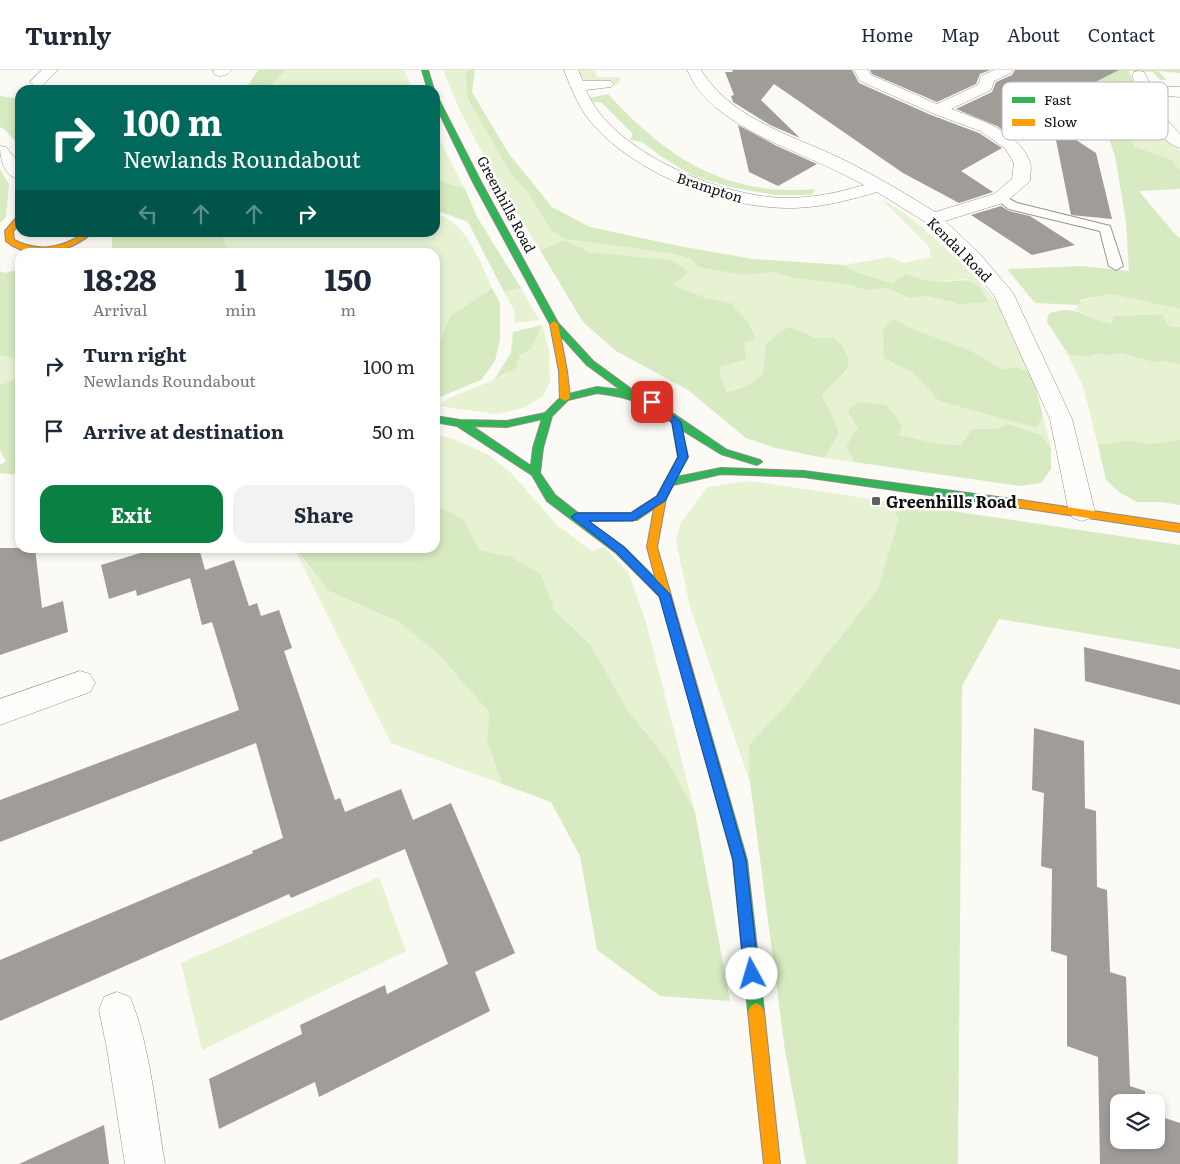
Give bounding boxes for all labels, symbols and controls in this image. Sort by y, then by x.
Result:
text: Turnly [25,17,111,52]
text: Home [861,21,913,48]
text: Map [941,21,979,48]
text: About [1007,21,1060,48]
text: Contact [1088,21,1155,48]
legend [1002,82,1168,140]
text: Fast [1044,89,1072,109]
text: 100 m [123,95,223,147]
icon: right [40,105,105,170]
text: Slow [1044,111,1077,131]
text: Newlands Roundabout [123,142,361,175]
street label: Greenhills Road [473,152,541,256]
street label: Brampton [675,167,745,207]
icon: left [134,200,162,228]
icon: ahead [187,200,215,228]
icon: ahead [240,200,268,228]
icon: right [293,200,321,228]
street label: Kendal Road [923,212,997,286]
text: 18:28 [83,256,157,300]
text: 1 [234,256,247,300]
text: 150 [325,256,372,300]
text: Arrival [93,297,147,321]
text: min [225,297,256,321]
text: m [340,297,356,321]
text: Turn right [83,340,187,368]
icon: right [40,352,68,380]
text: 100 m [363,352,415,380]
text: Newlands Roundabout [83,368,256,392]
pin [631,381,673,423]
icon: arrive [638,388,666,416]
icon: arrive [40,417,68,445]
text: Arrive at destination [83,417,284,445]
text: 50 m [372,417,415,445]
button: Exit [40,485,223,543]
button: Share [233,485,415,543]
place label: Greenhills Road [886,489,1017,513]
marker: Greenhills Road [870,495,882,507]
position arrow [725,947,777,999]
map controls [1110,1094,1165,1149]
button: layers [1110,1094,1165,1149]

